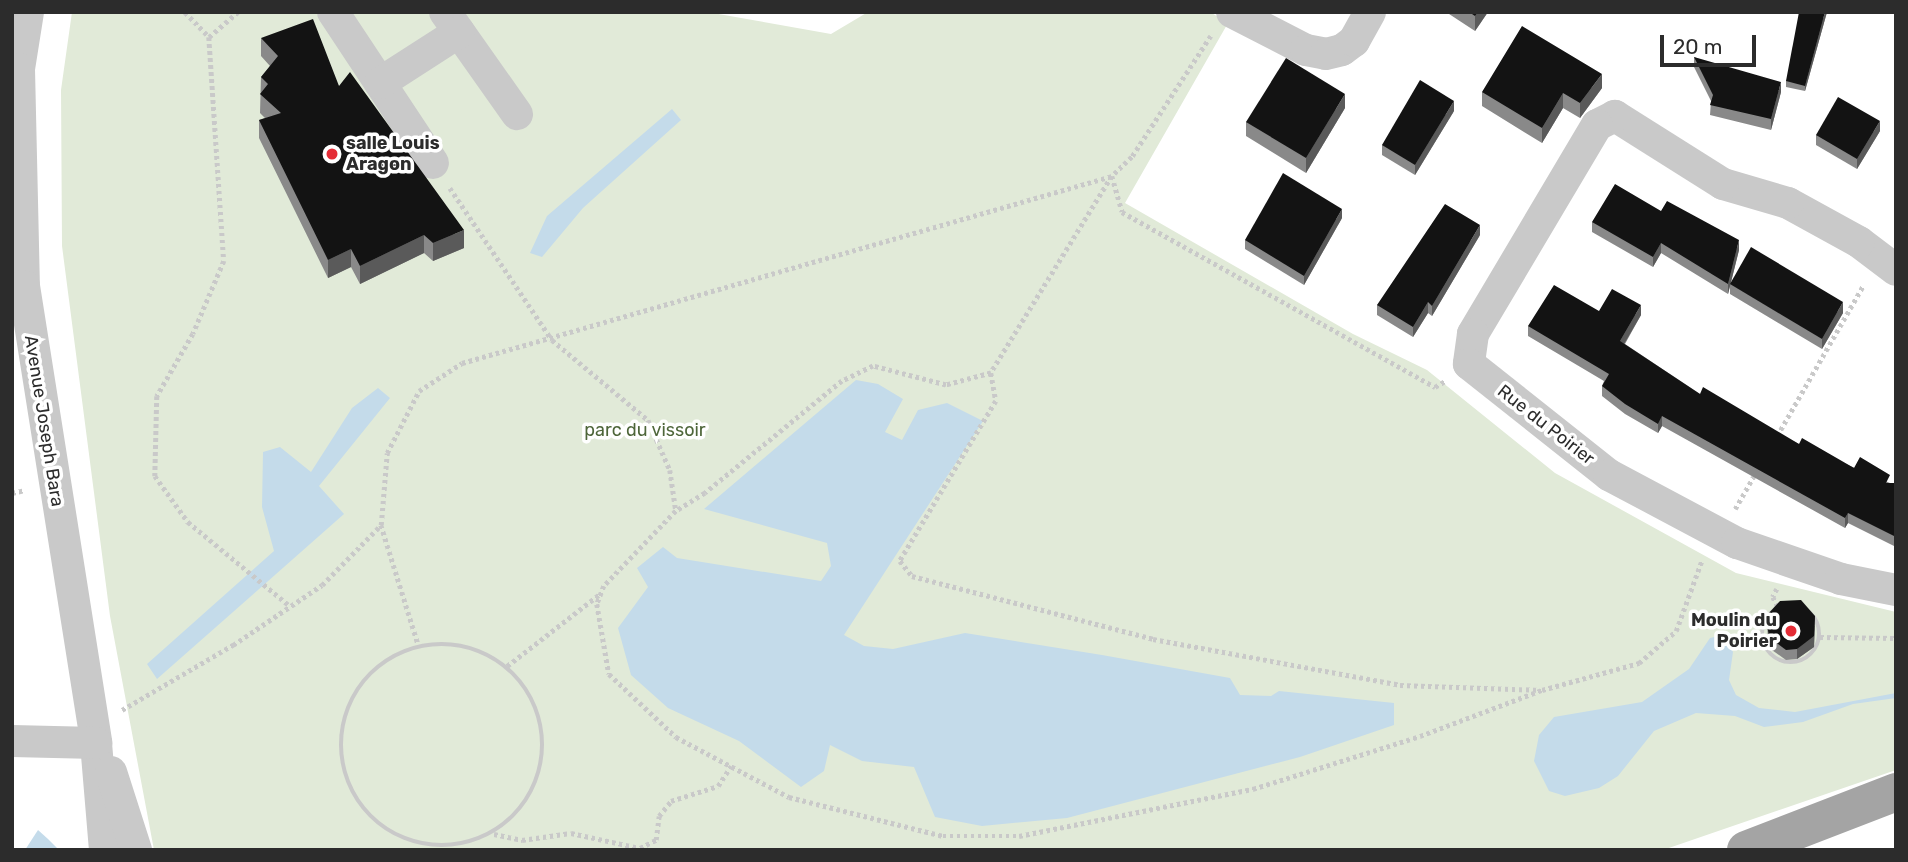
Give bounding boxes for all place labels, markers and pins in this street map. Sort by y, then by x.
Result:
place label: salle Louis Aragon [346,133,440,176]
marker: salle Louis Aragon [324,146,340,162]
place label: Moulin du Poirier [1691,610,1777,652]
marker: Moulin du Poirier [1783,623,1799,639]

